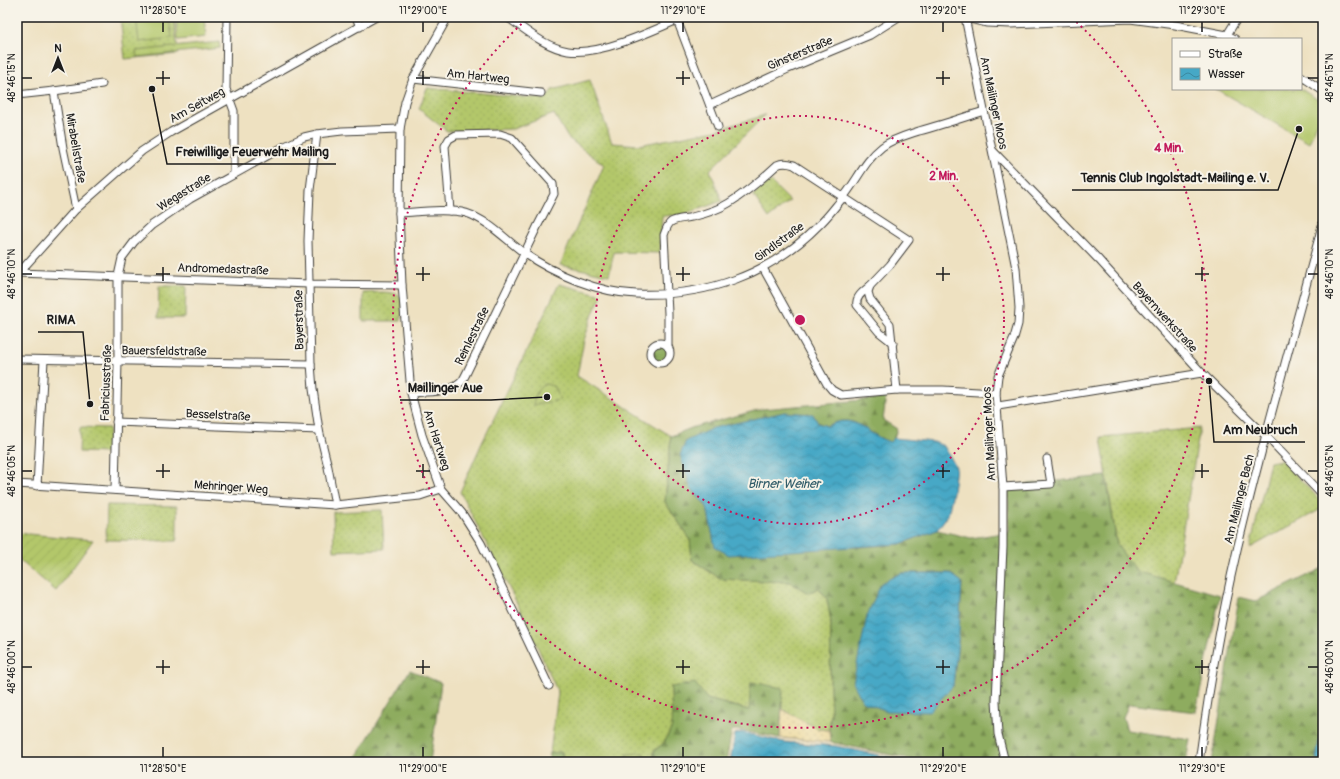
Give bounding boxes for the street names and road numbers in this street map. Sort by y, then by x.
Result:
street label: Ginsterstraße [765,33,835,74]
street label: Am Mailinger Moos [976,55,1011,152]
street label: Am Hartweg [446,66,510,87]
street label: Am Seitweg [167,84,227,127]
street label: Mirabellstraße [62,112,89,184]
street label: Wegastraße [155,170,214,215]
street label: Gindlstraße [751,219,807,266]
street label: Andromedastraße [177,260,269,279]
street label: Bayernwerkstraße [1129,279,1200,356]
street label: Bayerstraße [291,290,308,350]
street label: Reinlestraße [452,305,493,368]
street label: Bauersfeldstraße [121,343,207,360]
street label: Fabriciusstraße [98,344,115,422]
street label: Am Mailinger Moos [980,386,999,482]
street label: Besselstraße [185,406,251,425]
street label: Am Hartweg [420,408,453,473]
street label: Am Mailinger Bach [1221,452,1258,545]
street label: Mehringer Weg [193,477,269,498]

